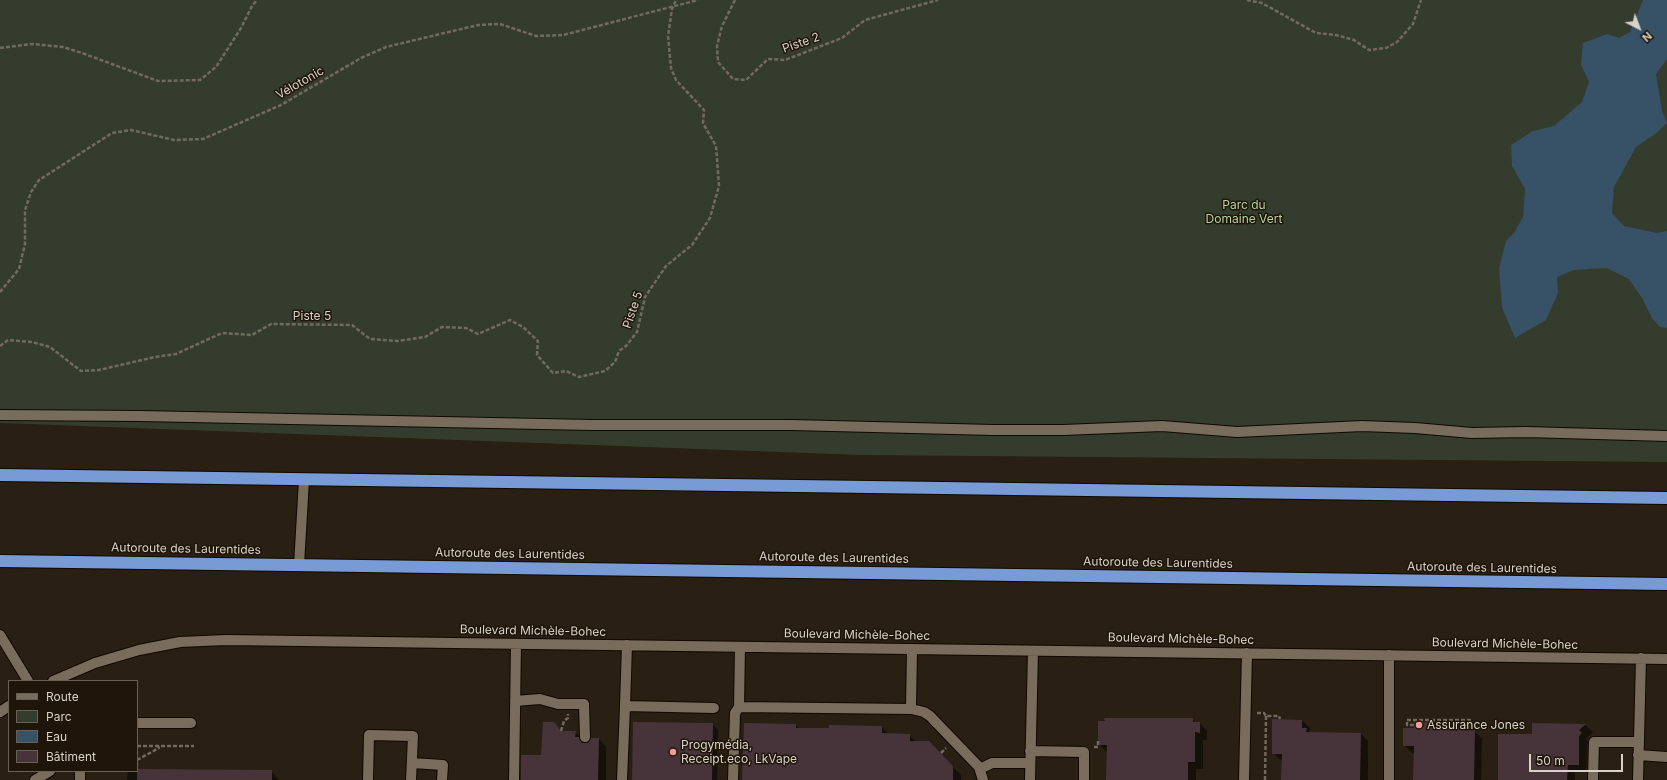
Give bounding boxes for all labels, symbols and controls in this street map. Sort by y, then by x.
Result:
north arrow [1619,8,1659,48]
text: N [1639,29,1655,45]
street label: Piste 2 [781,30,821,56]
street label: Vélotonic [274,64,326,102]
park label: Parc du Domaine Vert [1206,198,1282,226]
street label: Piste 5 [620,290,646,330]
street label: Piste 5 [293,309,331,323]
street label: Autoroute des Laurentides [111,540,261,558]
street label: Autoroute des Laurentides [435,545,585,563]
street label: Autoroute des Laurentides [759,549,909,567]
street label: Autoroute des Laurentides [1083,554,1233,572]
street label: Autoroute des Laurentides [1407,559,1557,577]
street label: Boulevard Michèle-Bohec [460,623,606,639]
street label: Boulevard Michèle-Bohec [784,627,930,643]
street label: Boulevard Michèle-Bohec [1108,631,1254,647]
street label: Boulevard Michèle-Bohec [1432,636,1578,652]
legend [8,680,138,772]
text: Route [46,689,79,704]
text: Parc [46,709,72,724]
place label: Assurance Jones [1427,718,1525,732]
marker: Assurance Jones [1414,720,1424,730]
text: Eau [46,729,67,744]
place label: Progymédia, Receipt.eco, LkVape [681,738,797,766]
scale bar [1531,746,1625,772]
marker: Progymédia, Receipt.eco, LkVape [668,747,678,757]
text: Bâtiment [46,749,96,764]
text: 50 m [1536,753,1565,768]

